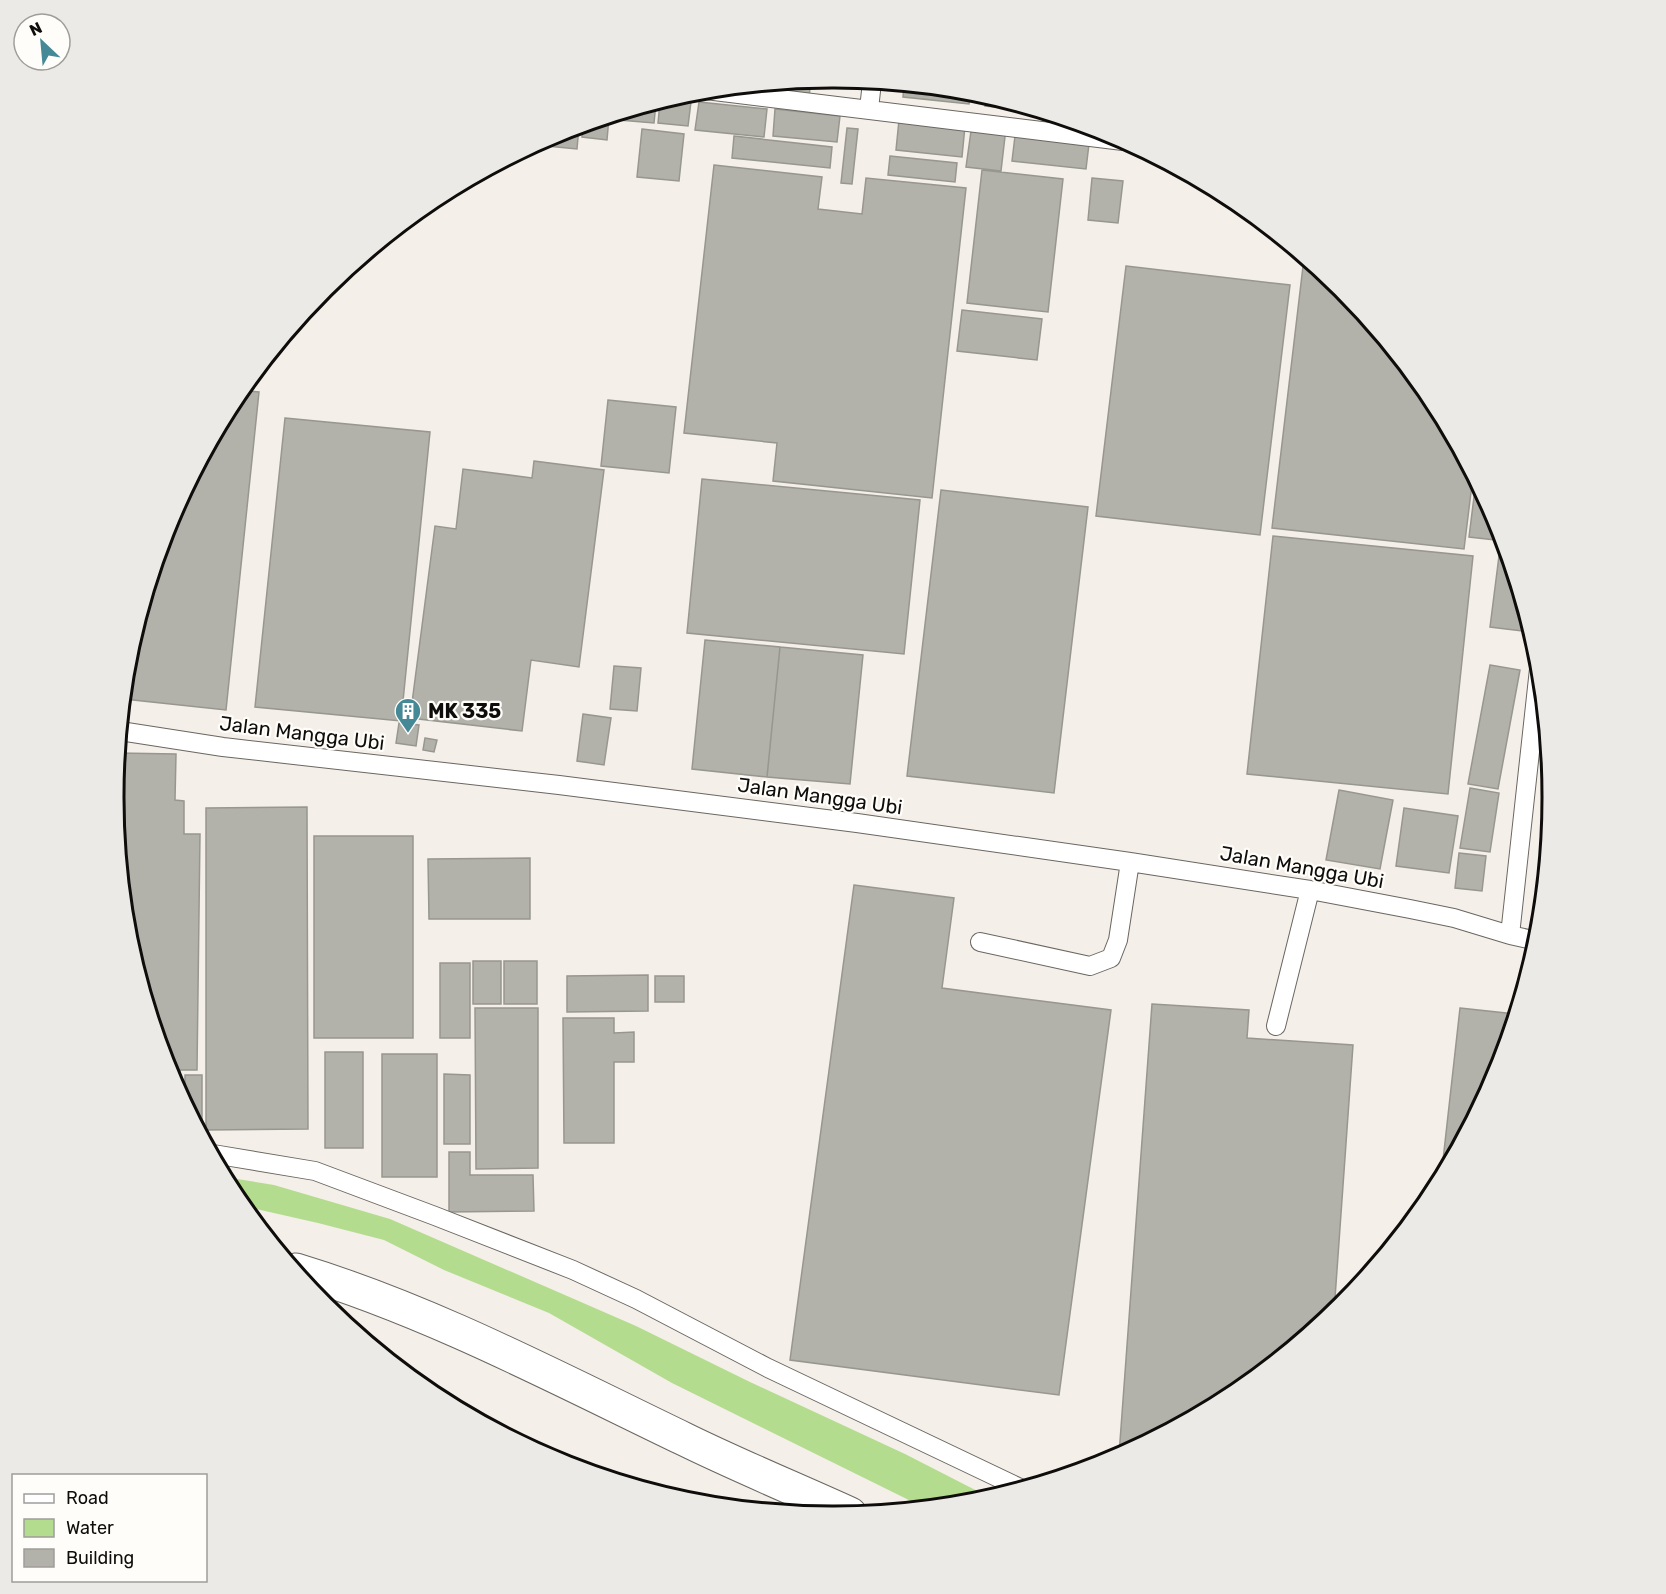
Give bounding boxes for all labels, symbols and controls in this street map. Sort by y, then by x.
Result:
north arrow [12,12,72,72]
text: N [26,18,45,40]
building icon: MK 335 [393,696,423,734]
place label: MK 335 [428,699,501,723]
street label: Jalan Mangga Ubi [218,711,386,755]
street label: Jalan Mangga Ubi [736,773,904,819]
street label: Jalan Mangga Ubi [1218,841,1386,893]
legend [12,1474,207,1582]
text: Road [66,1487,109,1509]
text: Water [66,1517,114,1539]
text: Building [66,1547,134,1569]

